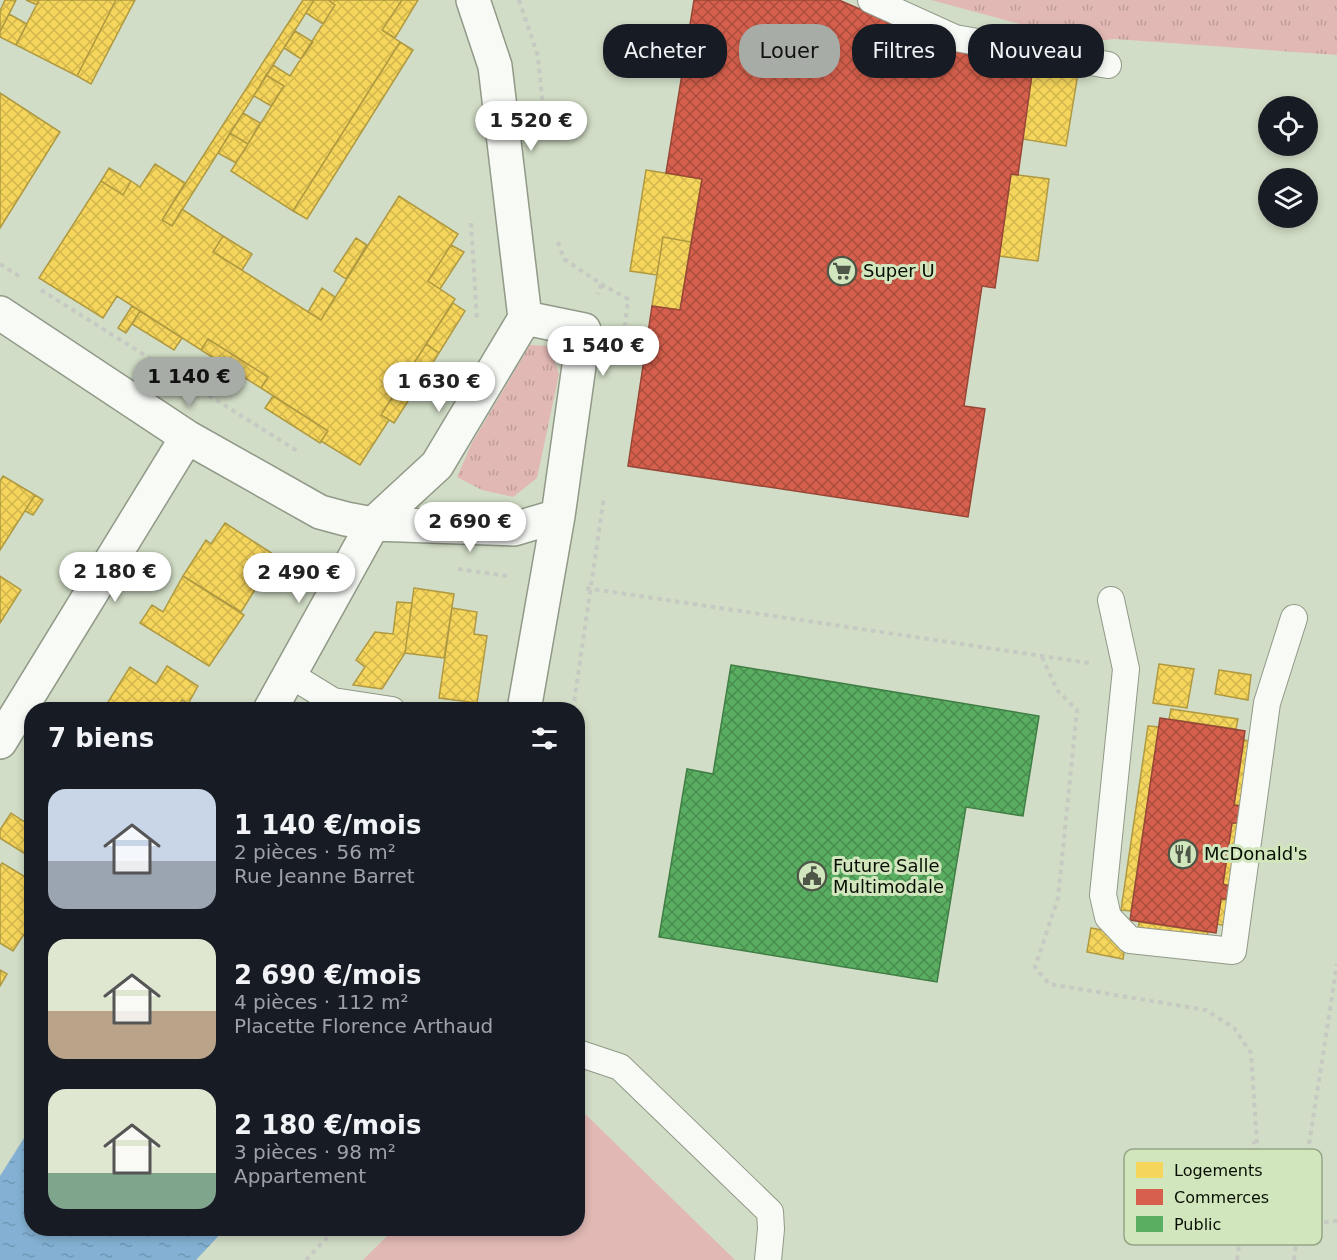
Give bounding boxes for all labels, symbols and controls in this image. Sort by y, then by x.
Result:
chip: Acheter [603,24,727,78]
chip: Louer [739,24,840,78]
chip: Filtres [852,24,956,78]
chip: Nouveau [968,24,1104,78]
map controls [1258,96,1318,228]
button: locate [1258,96,1318,156]
pin: 1 520 € [476,101,586,152]
text: 1 520 € [489,108,573,132]
button: layers [1258,168,1318,228]
supermarket icon: Super U [826,255,858,287]
place label: Super U [863,260,935,281]
pin: 1 540 € [548,326,658,377]
text: 1 540 € [561,333,645,357]
pin: 1 140 € [134,357,244,408]
pin: 1 630 € [384,362,494,413]
text: 1 140 € [147,364,231,388]
text: 1 630 € [397,369,481,393]
pin: 2 690 € [415,502,525,553]
text: 2 690 € [428,509,512,533]
pin: 2 180 € [60,552,170,603]
pin: 2 490 € [244,553,354,604]
text: 2 180 € [73,559,157,583]
text: 2 490 € [257,560,341,584]
icon: filters [528,722,561,755]
text: 7 biens [48,723,154,753]
text: 1 140 €/mois [234,810,421,840]
icon: home [96,813,168,885]
restaurant icon: McDonald's [1167,838,1199,870]
text: 2 pièces · 56 m² [234,840,396,864]
place label: McDonald's [1204,843,1308,864]
place label: Future Salle Multimodale [833,855,944,897]
public building icon: Future Salle Multimodale [796,860,828,892]
text: Rue Jeanne Barret [234,864,415,888]
text: 2 690 €/mois [234,960,421,990]
icon: home [96,963,168,1035]
text: 4 pièces · 112 m² [234,990,408,1014]
text: Placette Florence Arthaud [234,1014,493,1038]
text: 2 180 €/mois [234,1110,421,1140]
icon: home [96,1113,168,1185]
text: 3 pièces · 98 m² [234,1140,396,1164]
legend [1124,1149,1322,1245]
text: Logements [1174,1161,1263,1180]
text: Appartement [234,1164,366,1188]
text: Commerces [1174,1188,1269,1207]
text: Public [1174,1215,1221,1234]

